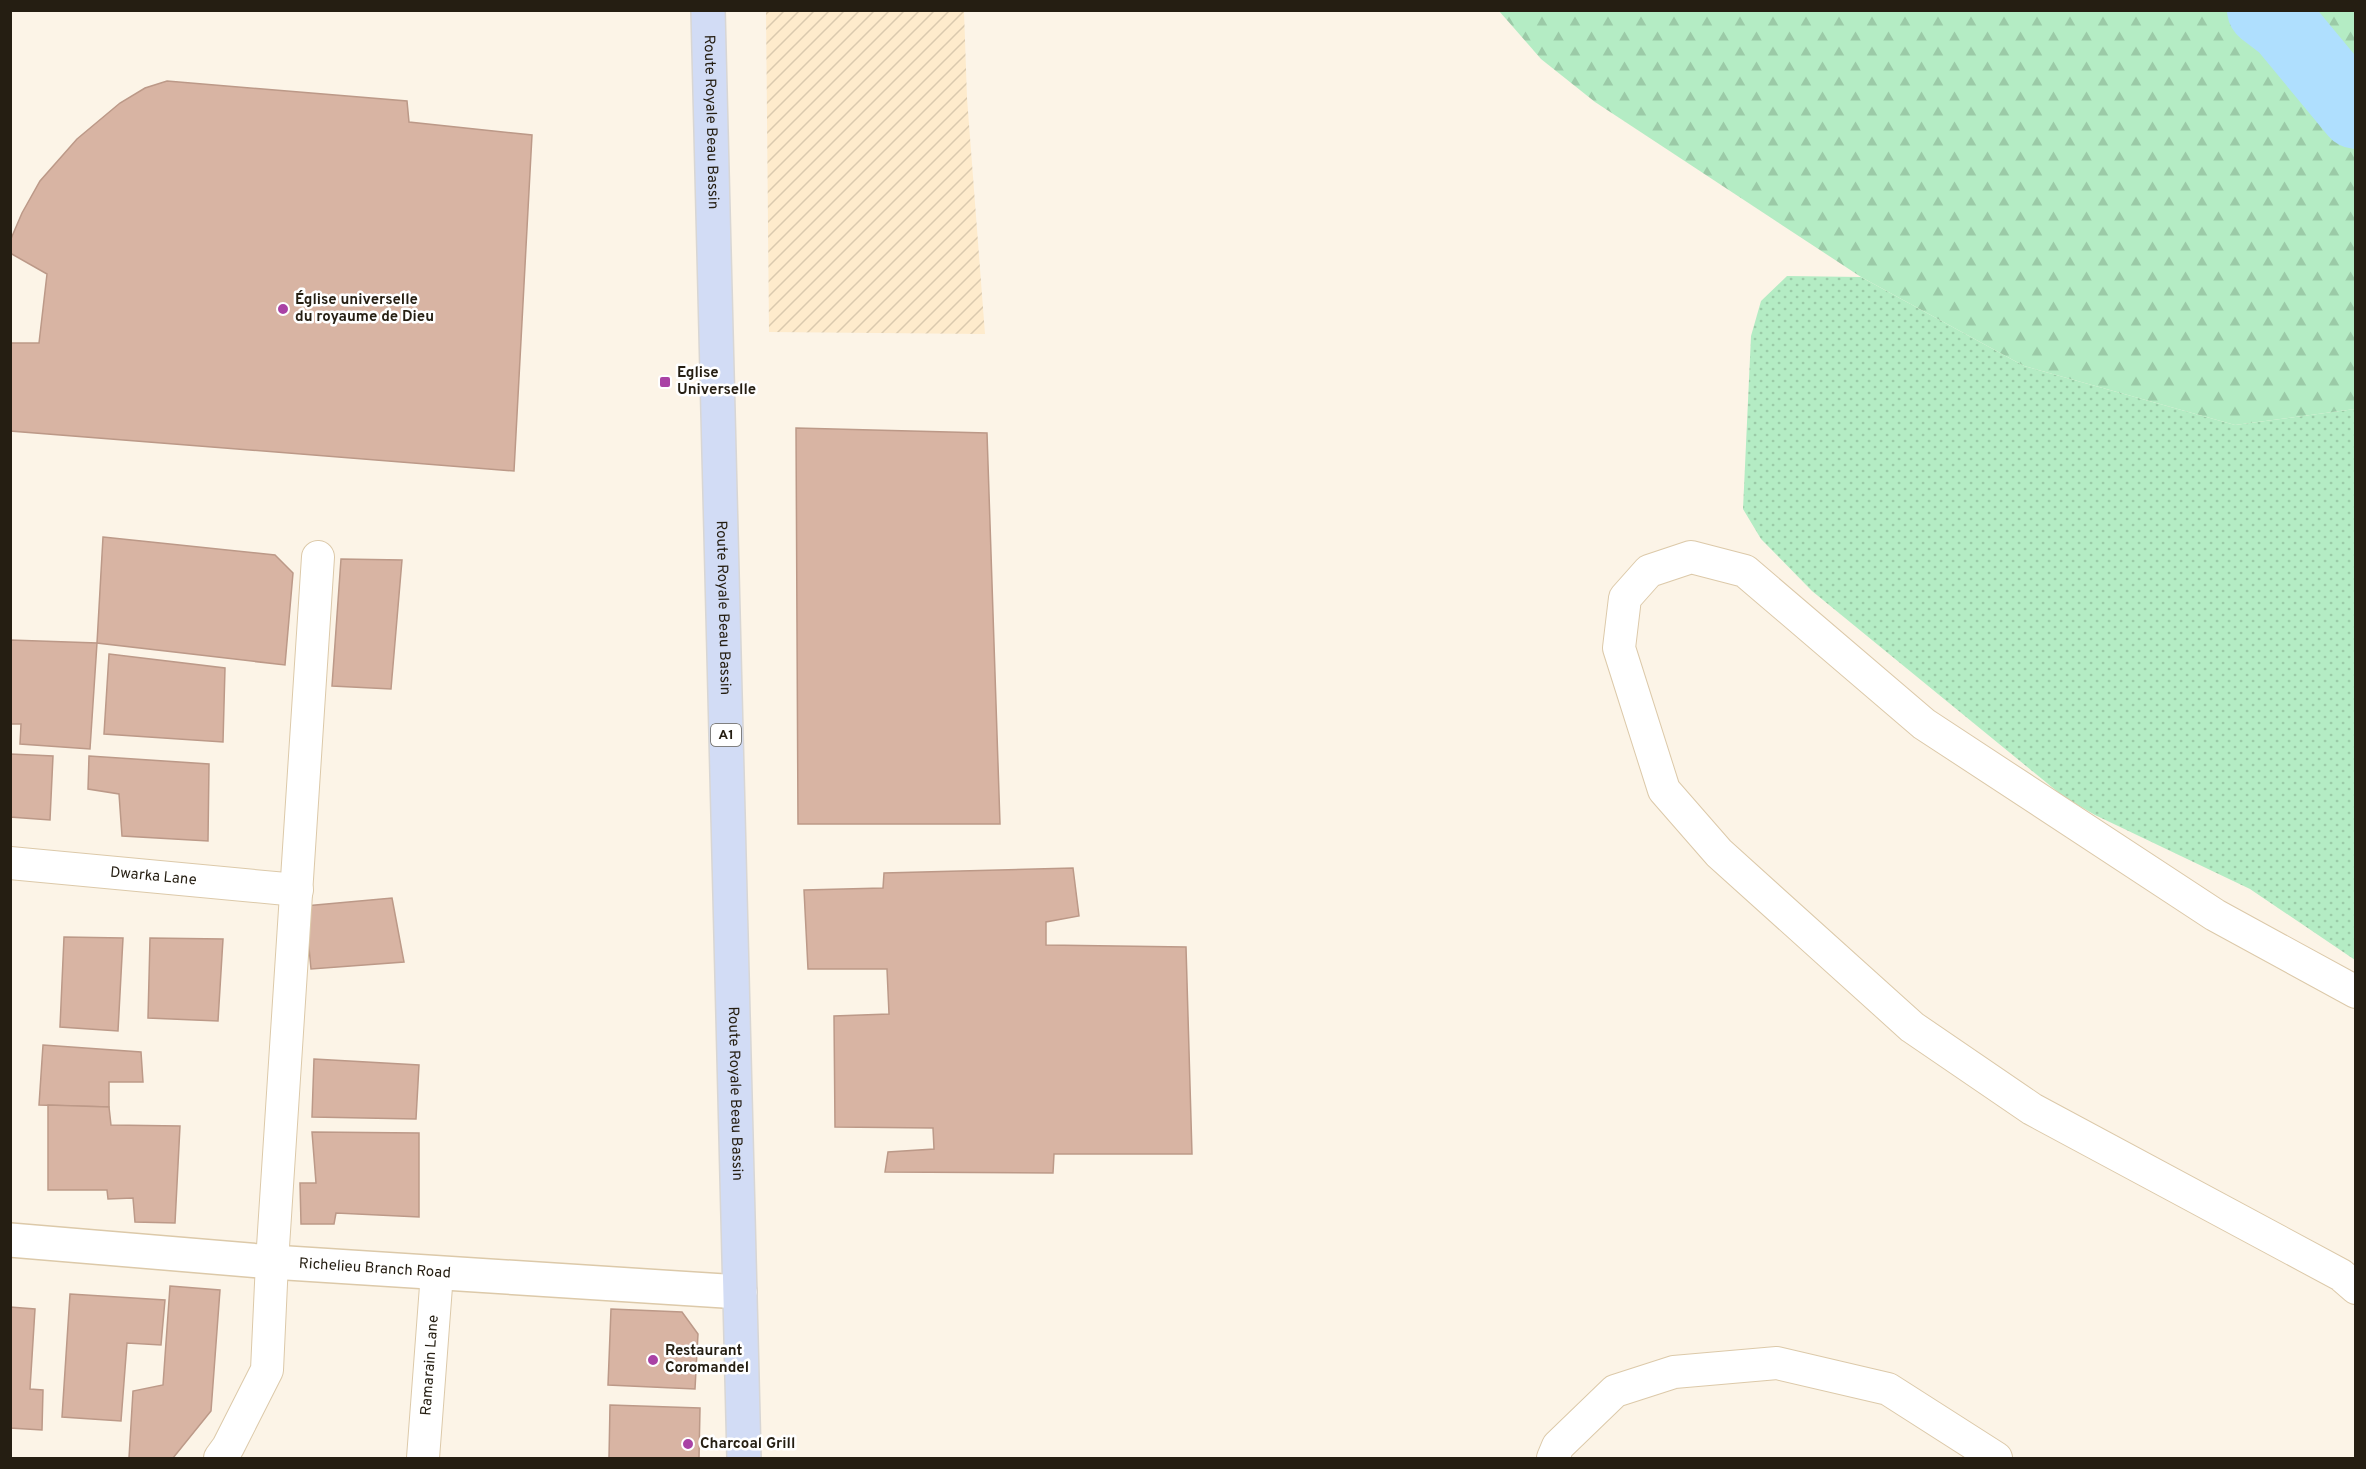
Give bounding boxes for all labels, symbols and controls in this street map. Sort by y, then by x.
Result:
street label: Route Royale Beau Bassin [699,34,722,210]
place label: Église universelle du royaume de Dieu [295,290,434,327]
marker: Église universelle du royaume de Dieu [276,302,290,316]
place label: Eglise Universelle [677,364,756,400]
marker: Eglise Universelle [658,375,672,389]
street label: Route Royale Beau Bassin [711,520,735,695]
road number: A1 [711,724,741,746]
street label: Dwarka Lane [109,863,197,890]
street label: Route Royale Beau Bassin [723,1006,747,1181]
street label: Richelieu Branch Road [298,1254,451,1283]
street label: Ramarain Lane [417,1314,443,1416]
place label: Restaurant Coromandel [665,1342,749,1378]
marker: Restaurant Coromandel [646,1353,660,1367]
place label: Charcoal Grill [700,1435,795,1454]
marker: Charcoal Grill [681,1437,695,1451]

